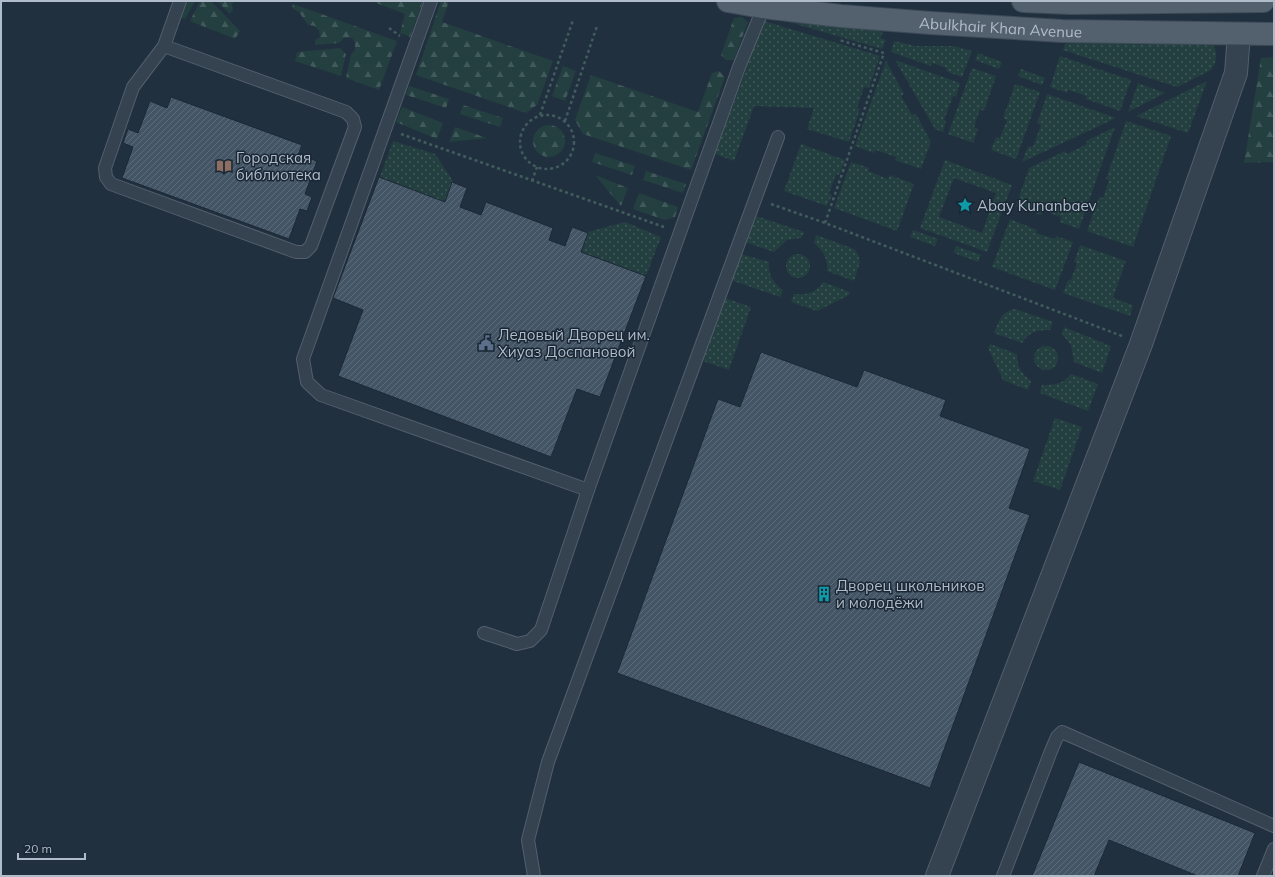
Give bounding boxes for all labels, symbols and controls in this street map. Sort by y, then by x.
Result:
street label: Abulkhair Khan Avenue [918,13,1082,41]
place label: Городская библиотека [236,148,321,184]
library icon: Городская библиотека [215,157,233,175]
place icon: Abay Kunanbaev [956,196,974,214]
place label: Abay Kunanbaev [977,196,1096,215]
place label: Ледовый Дворец им. Хиуаз Доспановой [498,325,650,361]
public building icon: Ледовый Дворец им. Хиуаз Доспановой [477,334,495,352]
place label: Дворец школьников и молодёжи [836,576,985,612]
building icon: Дворец школьников и молодёжи [815,585,833,603]
scale bar [18,835,85,861]
text: 20 m [24,841,52,856]

